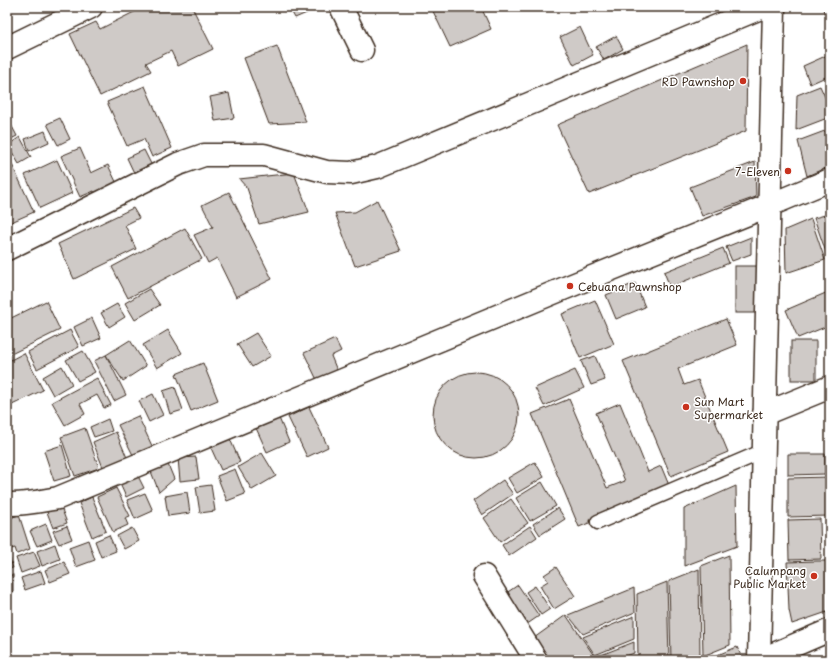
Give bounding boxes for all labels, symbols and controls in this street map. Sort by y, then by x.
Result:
place label: RD Pawnshop [661,73,735,90]
marker: RD Pawnshop [738,76,748,86]
place label: 7-Eleven [735,163,780,180]
marker: 7-Eleven [783,166,793,176]
place label: Cebuana Pawnshop [578,278,682,295]
marker: Cebuana Pawnshop [565,281,575,291]
place label: Sun Mart Supermarket [694,393,764,423]
marker: Sun Mart Supermarket [681,402,691,412]
place label: Calumpang Public Market [733,562,807,592]
marker: Calumpang Public Market [809,571,819,581]

